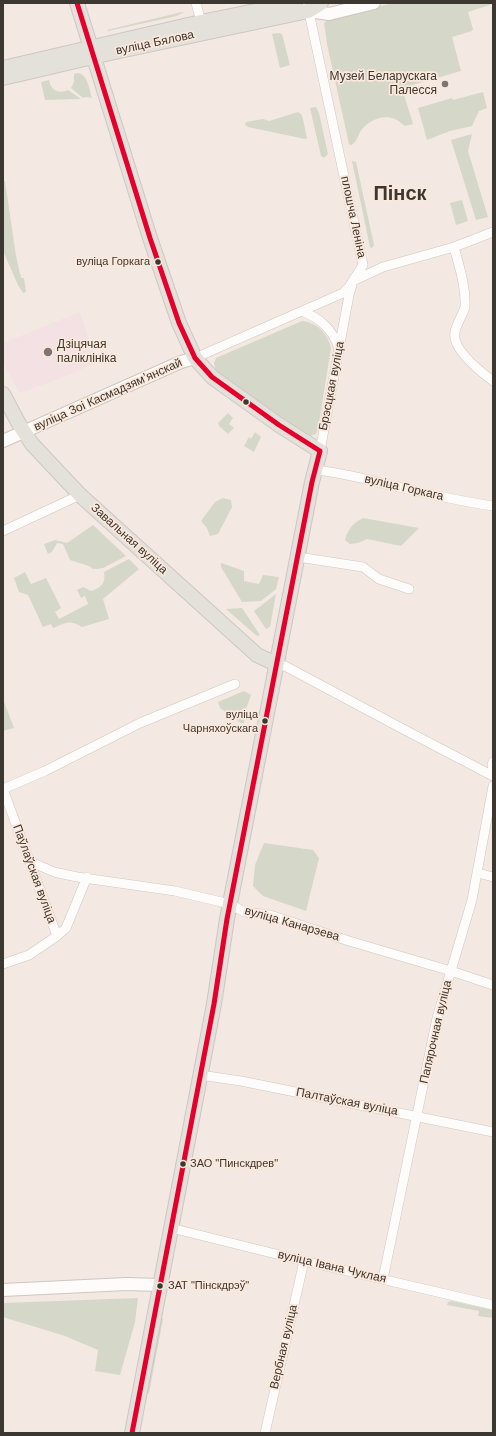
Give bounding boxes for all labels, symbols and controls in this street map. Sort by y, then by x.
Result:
street label: вуліца Бялова [115,28,195,58]
place label: Музей Беларускага Палесся [330,70,437,98]
marker: Музей Беларускага Палесся [440,79,450,89]
street label: плошча Леніна [337,175,369,259]
district label: Пінск [373,182,427,206]
place label: вуліца Горкага [76,255,150,269]
marker: вуліца Горкага [153,257,163,267]
place label: Дзіцячая паліклініка [57,338,116,366]
street label: Брэсцкая вуліца [316,340,348,432]
marker: Дзіцячая паліклініка [42,346,54,358]
street label: вуліца Зоі Касмадзямʼянскай [32,356,184,434]
unlabelled marker [241,397,251,407]
street label: вуліца Горкага [363,472,445,504]
street label: Завальная вуліца [88,501,170,577]
place label: вуліца Чарняхоўскага [183,708,258,734]
marker: вуліца Чарняхоўскага [260,716,270,726]
street label: Паўлаўская вуліца [9,823,59,925]
street label: вуліца Канарэева [243,904,341,944]
street label: Папярочная вуліца [417,979,455,1085]
street label: Палтаўская вуліца [295,1085,399,1119]
place label: ЗАО "Пинскдрев" [190,1157,278,1171]
marker: ЗАО "Пинскдрев" [178,1159,188,1169]
street label: вуліца Івана Чуклая [276,1248,388,1286]
place label: ЗАТ "Пінскдрэў" [168,1279,249,1293]
marker: ЗАТ "Пінскдрэў" [155,1281,165,1291]
street label: Вербная вуліца [267,1303,301,1391]

